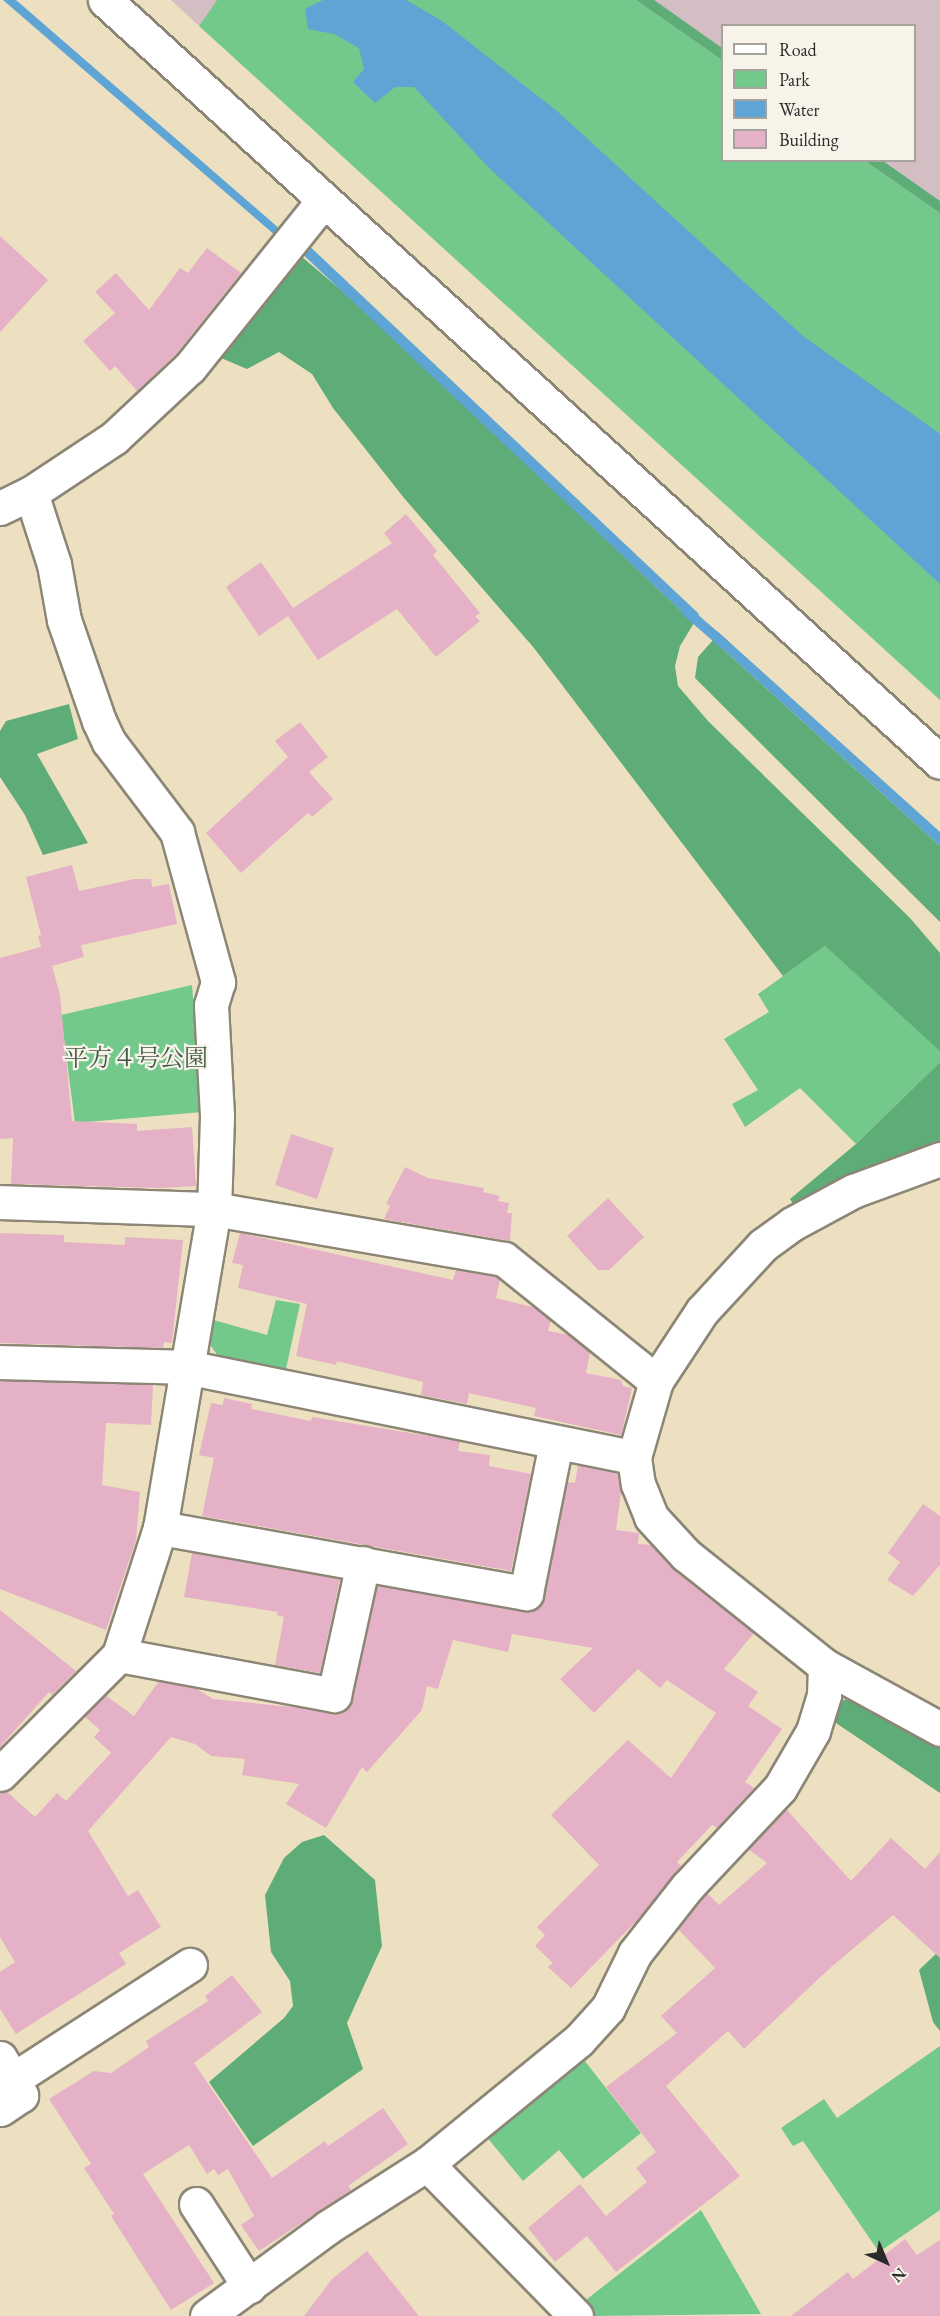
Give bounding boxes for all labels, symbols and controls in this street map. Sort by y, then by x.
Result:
legend [721,24,916,162]
text: Road [779,38,817,61]
text: Park [779,68,810,91]
text: Water [779,98,820,121]
text: Building [779,128,839,151]
park label: 平方４号公園 [64,1044,208,1072]
north arrow [856,2232,916,2292]
text: N [887,2263,911,2287]

